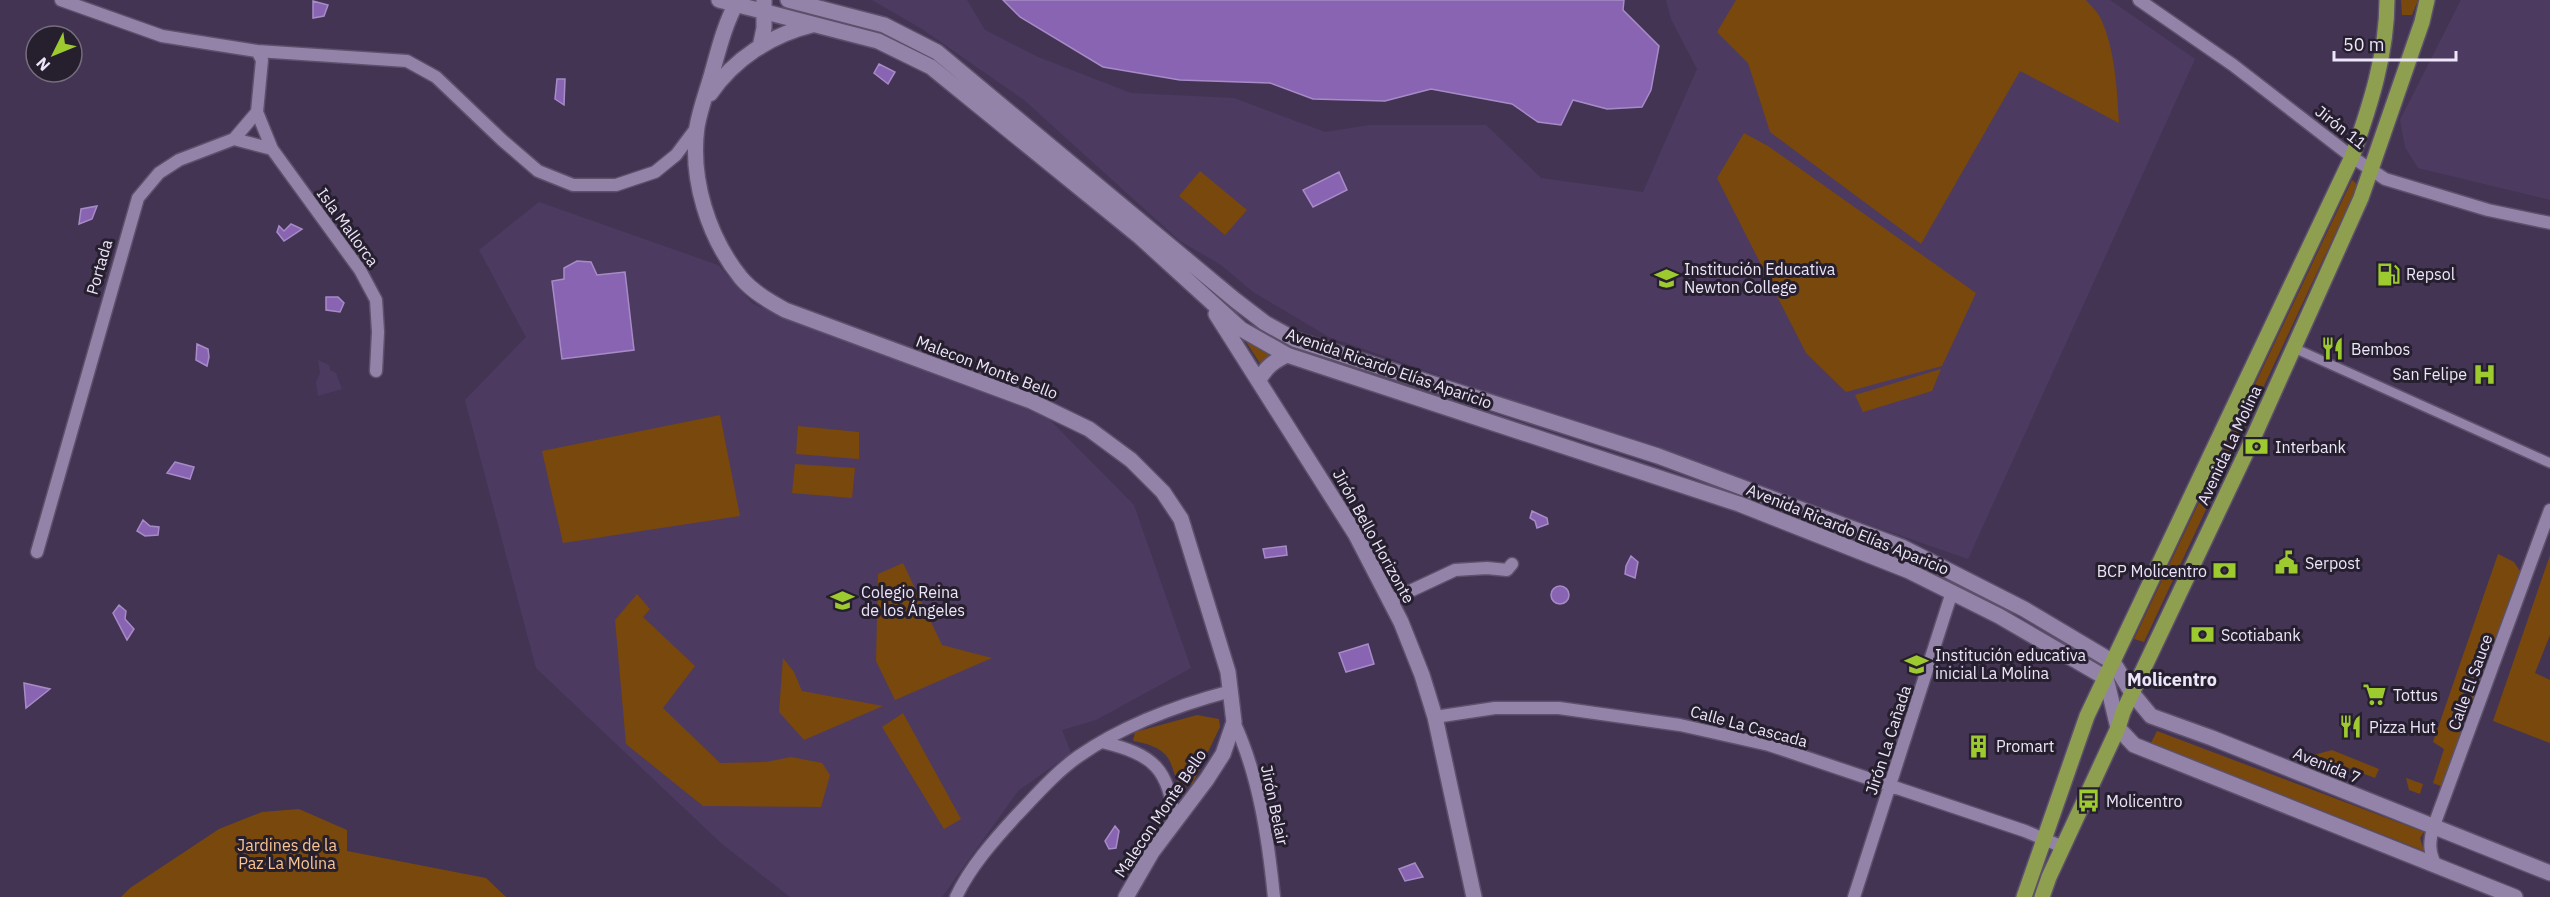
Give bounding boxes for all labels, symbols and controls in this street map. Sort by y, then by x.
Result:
north arrow [24,24,84,84]
scale bar [2334,24,2456,62]
text: 50 m [2343,33,2385,56]
text: N [32,53,54,75]
street label: Jirón 11 [2312,101,2370,153]
street label: Isla Mallorca [313,184,384,271]
street label: Portada [82,237,116,297]
place label: Institución Educativa Newton College [1684,259,1836,297]
fuel station icon: Repsol [2375,261,2401,287]
place label: Repsol [2406,264,2455,284]
school or university icon: Institución Educativa Newton College [1653,265,1679,291]
street label: Avenida Ricardo Elías Aparicio [1283,323,1495,413]
street label: Malecon Monte Bello [913,331,1061,403]
restaurant icon: Bembos [2320,336,2346,362]
place label: Bembos [2351,339,2410,359]
hospital icon: San Felipe [2472,361,2498,387]
place label: San Felipe [2393,364,2467,384]
street label: Avenida La Molina [2193,382,2266,508]
bank icon: Interbank [2244,434,2270,460]
place label: Interbank [2275,437,2347,457]
street label: Jirón Bello Horizonte [1329,465,1419,607]
street label: Avenida Ricardo Elías Aparicio [1744,479,1952,579]
public building icon: Serpost [2274,550,2300,576]
place label: Serpost [2305,553,2361,573]
bank icon: BCP Molicentro [2212,558,2238,584]
place label: BCP Molicentro [2097,561,2207,581]
place label: Colegio Reina de los Ángeles [861,582,965,620]
school or university icon: Colegio Reina de los Ángeles [830,588,856,614]
bank icon: Scotiabank [2190,622,2216,648]
place label: Scotiabank [2221,625,2301,645]
street label: Calle El Sauce [2443,631,2497,733]
place label: Institución educativa inicial La Molina [1935,645,2086,683]
school or university icon: Institución educativa inicial La Molina [1904,651,1930,677]
district label: Molicentro [2127,668,2217,691]
street label: Jirón La Cañada [1861,682,1915,797]
supermarket icon: Tottus [2362,682,2388,708]
place label: Tottus [2393,685,2438,705]
street label: Calle La Cascada [1688,701,1810,751]
restaurant icon: Pizza Hut [2338,714,2364,740]
place label: Pizza Hut [2369,717,2436,737]
building icon: Promart [1965,733,1991,759]
place label: Promart [1996,736,2054,756]
street label: Avenida 7 [2290,742,2364,788]
street label: Malecon Monte Bello [1110,745,1210,881]
street label: Jirón Belair [1257,763,1293,847]
bus stop icon: Molicentro [2075,788,2101,814]
place label: Molicentro [2106,791,2183,811]
park label: Jardines de la Paz La Molina [237,835,337,873]

